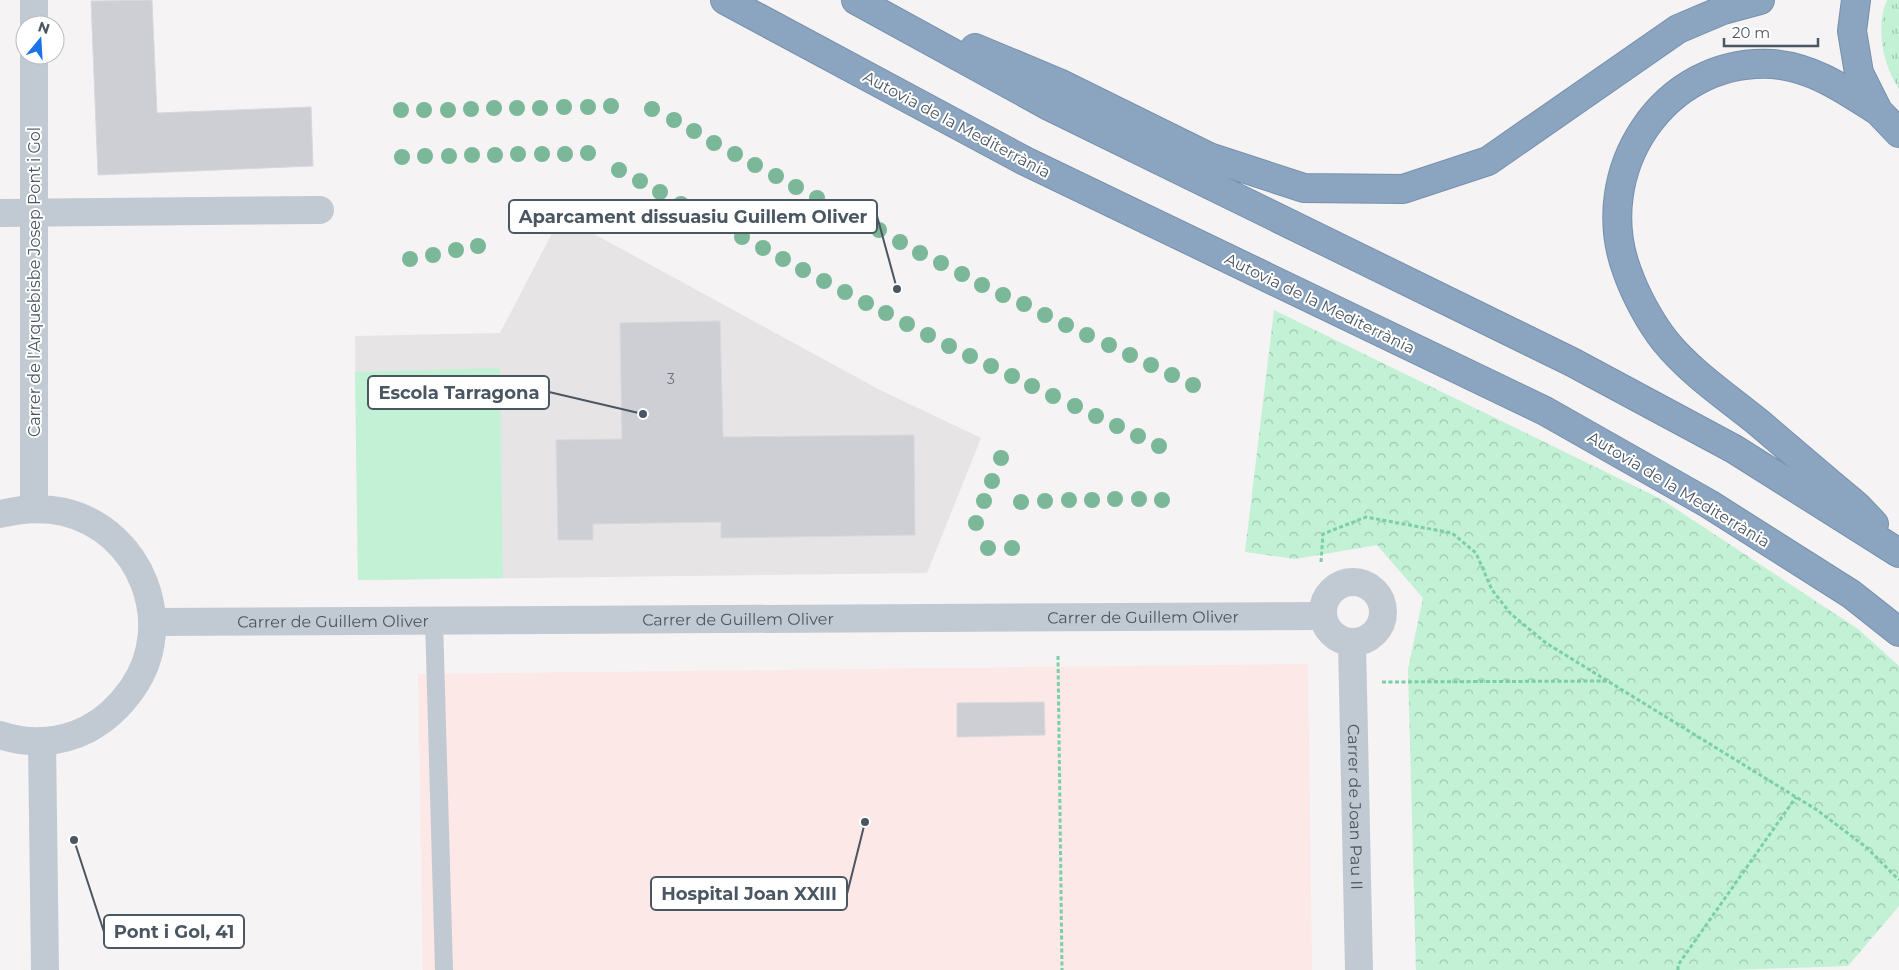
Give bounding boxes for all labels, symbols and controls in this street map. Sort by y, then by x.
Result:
north arrow [15,15,65,65]
scale bar [1724,15,1818,47]
text: N [36,17,52,38]
text: 20 m [1732,23,1770,42]
street label: Autovia de la Mediterrània [860,67,1054,182]
street label: Carrer de l'Arquebisbe Josep Pont i Gol [25,127,44,437]
callout: Aparcament dissuasiu Guillem Oliver [509,200,877,233]
text: Aparcament dissuasiu Guillem Oliver [518,206,868,228]
street label: Autovia de la Mediterrània [1222,249,1418,358]
house number: 3 [667,370,675,388]
callout: Escola Tarragona [368,376,549,409]
text: Escola Tarragona [378,382,540,404]
street label: Autovia de la Mediterrània [1584,427,1773,551]
street label: Carrer de Guillem Oliver [1047,607,1239,627]
street label: Carrer de Guillem Oliver [642,610,834,629]
street label: Carrer de Guillem Oliver [237,612,429,632]
street label: Carrer de Joan Pau II [1344,724,1366,890]
callout: Hospital Joan XXIII [651,877,847,910]
text: Hospital Joan XXIII [661,883,837,905]
callout: Pont i Gol, 41 [104,915,244,948]
text: Pont i Gol, 41 [114,921,234,943]

